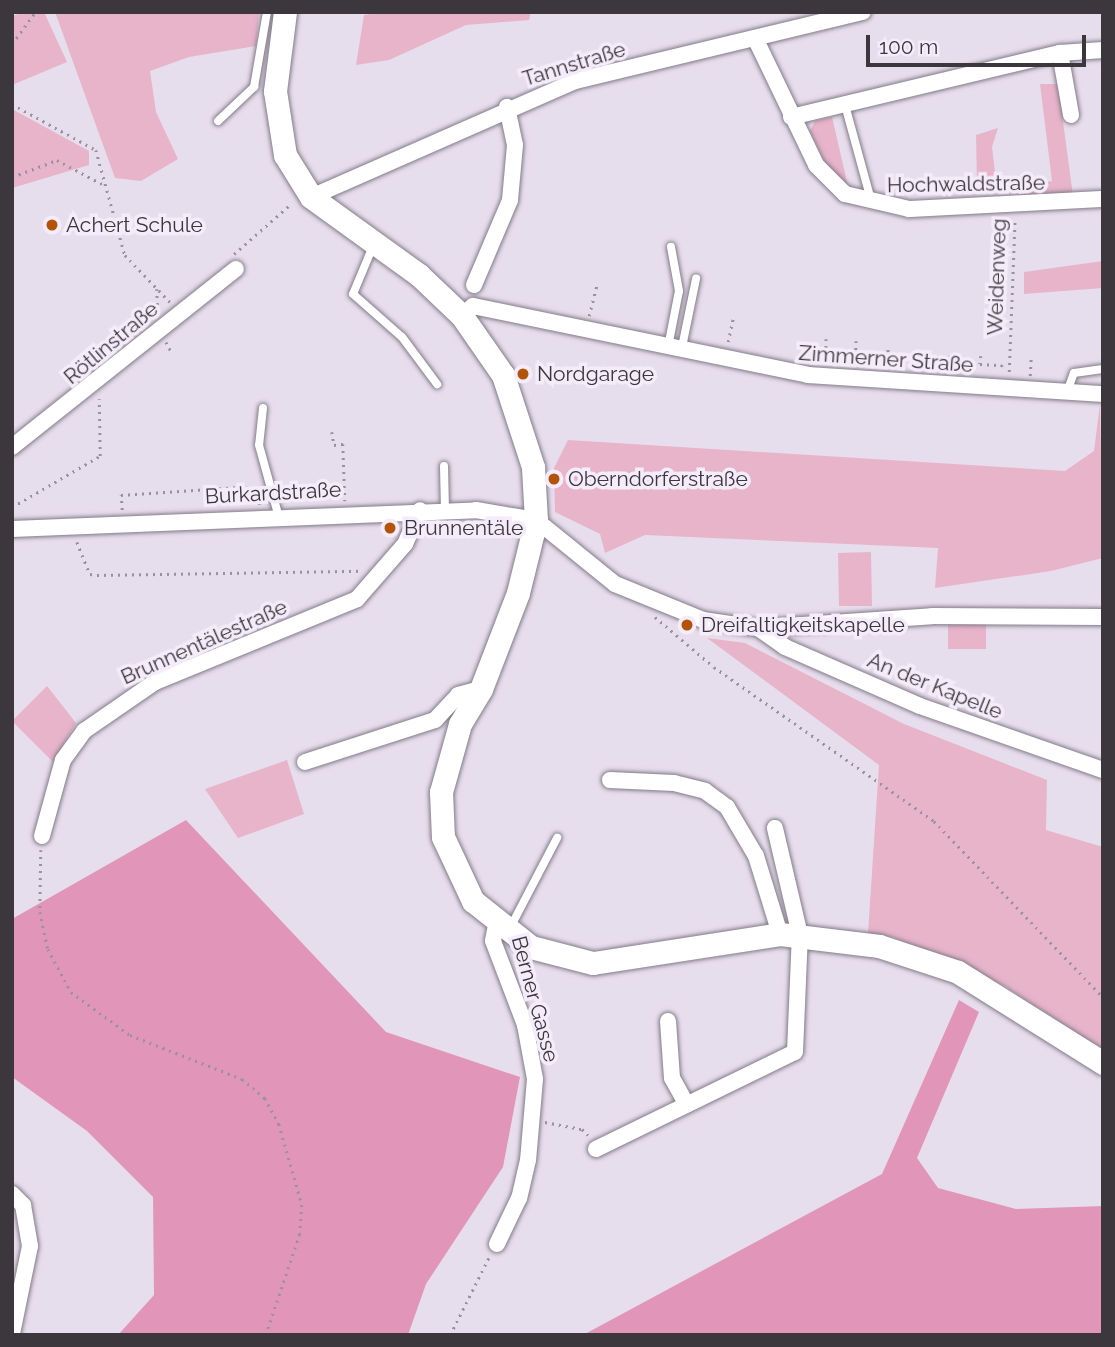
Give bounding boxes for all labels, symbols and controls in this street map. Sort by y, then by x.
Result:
scale bar [870,21,1090,65]
text: 100 m [879,34,938,59]
street label: Tannstraße [519,36,629,92]
street label: Hochwaldstraße [887,170,1045,198]
place label: Achert Schule [66,212,203,238]
marker: Achert Schule [44,217,60,233]
street label: Weidenweg [982,218,1012,336]
street label: Rötlinstraße [59,296,163,390]
street label: Zimmerner Straße [798,340,974,378]
place label: Nordgarage [537,361,654,387]
marker: Nordgarage [515,366,531,382]
place label: Oberndorferstraße [568,466,748,492]
marker: Oberndorferstraße [546,471,562,487]
street label: Burkardstraße [204,477,342,509]
place label: Brunnentäle [404,515,523,541]
marker: Brunnentäle [382,520,398,536]
street label: Brunnentälestraße [117,594,291,690]
place label: Dreifaltigkeitskapelle [701,612,905,638]
marker: Dreifaltigkeitskapelle [679,617,695,633]
street label: An der Kapelle [864,647,1006,725]
street label: Berner Gasse [506,933,564,1065]

